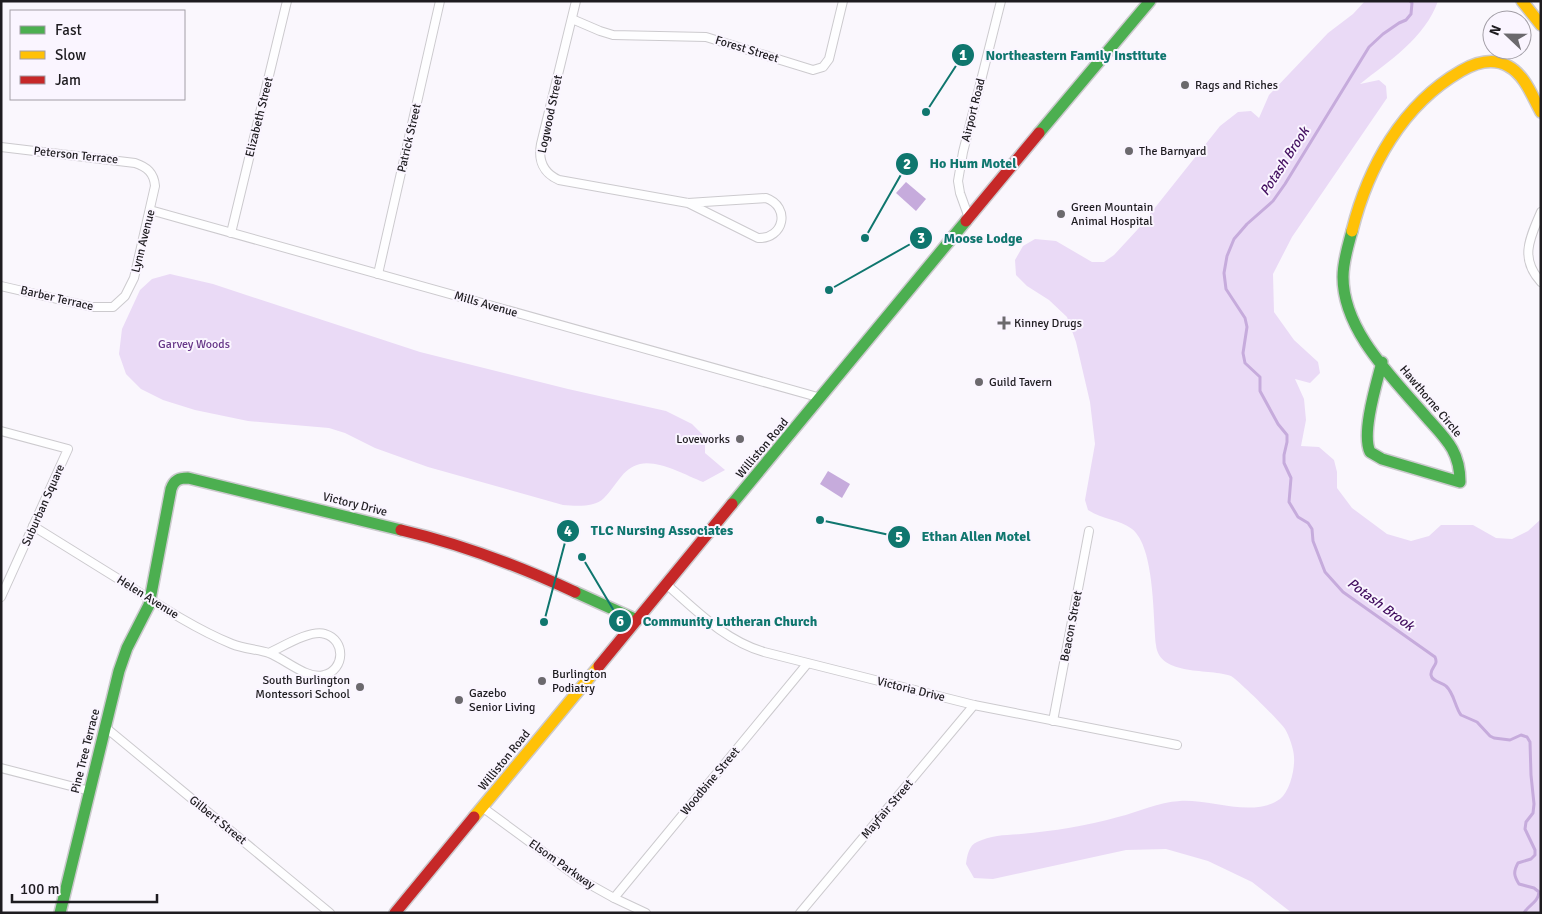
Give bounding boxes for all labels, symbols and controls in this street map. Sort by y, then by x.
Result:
legend [10,10,185,100]
north arrow [1482,10,1532,60]
text: Fast [55,21,82,39]
text: N [1486,23,1505,38]
street label: Forest Street [713,33,780,66]
callout: Northeastern Family Institute [950,40,1176,69]
text: Slow [55,46,86,64]
text: 1 [959,46,967,64]
text: Northeastern Family Institute [985,47,1167,64]
text: Jam [55,71,81,89]
street label: Logwood Street [535,74,566,155]
street label: Elizabeth Street [242,76,277,159]
street label: Airport Road [958,77,989,143]
place label: Rags and Riches [1195,78,1278,93]
marker: Rags and Riches [1179,79,1191,91]
street label: Patrick Street [394,102,425,174]
water label: Potash Brook [1256,122,1314,199]
street label: Peterson Terrace [33,144,119,167]
place label: The Barnyard [1139,144,1206,159]
marker: The Barnyard [1123,145,1135,157]
callout: Ho Hum Motel [894,149,1026,178]
text: 2 [903,155,911,173]
text: Ho Hum Motel [929,155,1017,172]
place label: Green Mountain Animal Hospital [1071,200,1153,229]
street label: Lynn Avenue [128,208,159,274]
marker: Green Mountain Animal Hospital [1055,208,1067,220]
callout: Moose Lodge [909,223,1033,252]
text: 3 [917,229,925,247]
text: Moose Lodge [943,230,1023,247]
street label: Barber Terrace [19,283,95,314]
street label: Mills Avenue [452,288,519,321]
place label: Kinney Drugs [1014,316,1082,331]
marker: Kinney Drugs [998,317,1010,329]
park label: Garvey Woods [158,337,230,352]
street label: Hawthorne Circle [1396,362,1465,440]
place label: Guild Tavern [989,375,1052,390]
marker: Guild Tavern [973,376,985,388]
street label: Williston Road [733,415,792,481]
place label: Loveworks [676,432,730,447]
marker: Loveworks [734,433,746,445]
street label: Suburban Square [19,462,68,548]
street label: Victory Drive [321,489,389,520]
callout: TLC Nursing Associates [556,516,743,545]
text: 4 [564,522,572,540]
text: TLC Nursing Associates [591,522,733,539]
callout: Ethan Allen Motel [886,522,1040,551]
text: 5 [895,528,903,546]
text: Ethan Allen Motel [921,528,1031,545]
street label: Helen Avenue [114,572,181,622]
water label: Potash Brook [1344,575,1419,635]
street label: Beacon Street [1057,590,1086,663]
callout: Community Lutheran Church [608,606,827,635]
text: 6 [616,612,624,630]
text: Community Lutheran Church [643,613,818,630]
place label: Burlington Podiatry [552,667,607,696]
place label: South Burlington Montessori School [255,673,350,702]
street label: Victoria Drive [875,674,946,705]
marker: Burlington Podiatry [536,675,548,687]
marker: South Burlington Montessori School [354,681,366,693]
place label: Gazebo Senior Living [469,686,535,715]
marker: Gazebo Senior Living [453,694,465,706]
street label: Pine Tree Terrace [68,707,103,795]
street label: Williston Road [475,727,534,794]
street label: Woodbine Street [677,744,743,819]
street label: Mayfair Street [858,776,917,842]
street label: Gilbert Street [186,793,249,848]
street label: Elsom Parkway [526,836,598,893]
scale bar [12,872,158,904]
text: 100 m [20,880,60,898]

